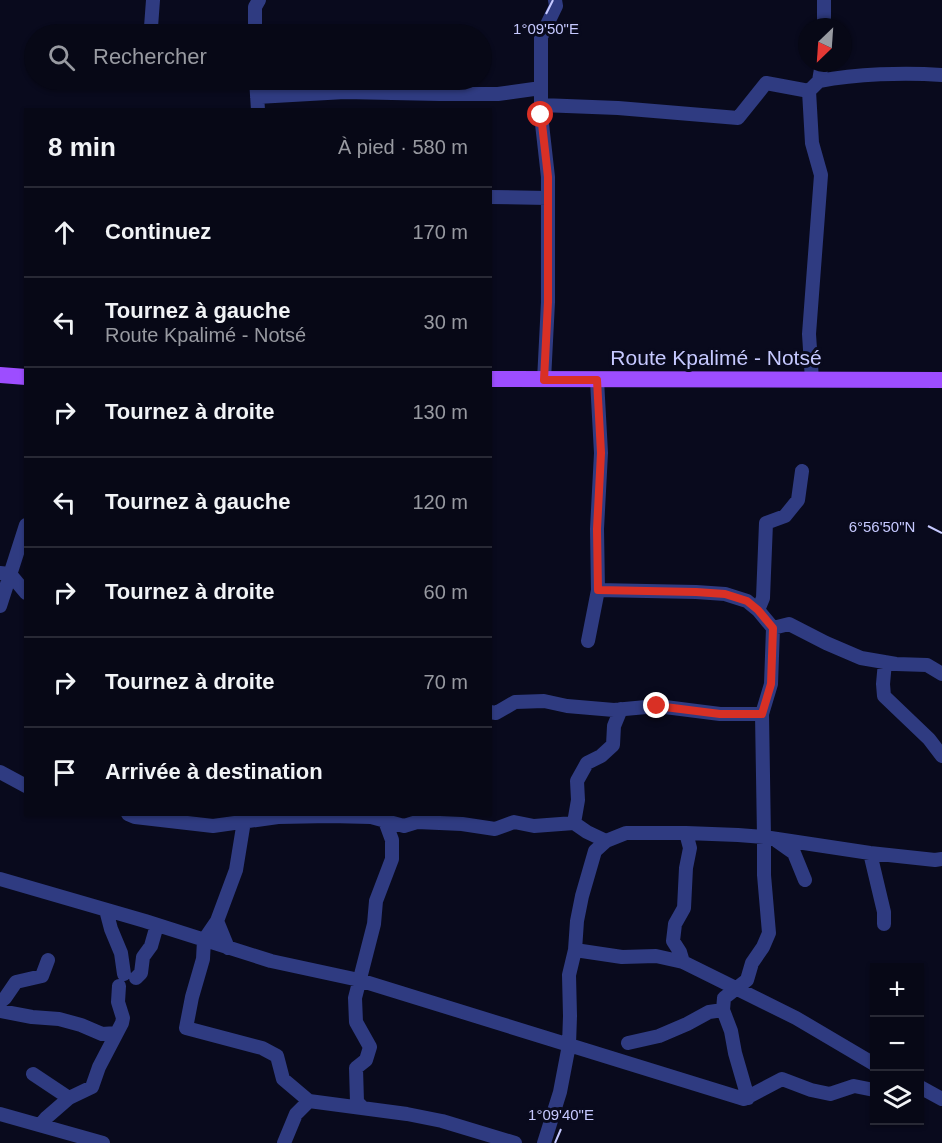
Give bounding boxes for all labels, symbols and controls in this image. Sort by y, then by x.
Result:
north arrow [798,18,852,72]
text: 1°09'50"E [513,20,579,37]
search box [24,24,492,90]
icon: search [45,41,78,74]
text: Rechercher [93,44,207,69]
route start [527,101,553,127]
text: 8 min [48,132,116,162]
text: À pied · 580 m [338,136,468,158]
icon: ahead [48,216,81,249]
text: Continuez [105,219,211,244]
text: 170 m [412,221,468,243]
text: Tournez à gauche [105,298,290,323]
icon: left [48,306,81,339]
text: 30 m [424,311,468,333]
text: Route Kpalimé - Notsé [105,324,306,346]
street label: Route Kpalimé - Notsé [610,346,822,369]
icon: right [48,396,81,429]
text: Tournez à droite [105,399,275,424]
text: 130 m [412,401,468,423]
icon: left [48,486,81,519]
text: Tournez à gauche [105,489,290,514]
text: 120 m [412,491,468,513]
text: 6°56'50"N [849,518,915,535]
icon: right [48,576,81,609]
text: Tournez à droite [105,579,275,604]
text: 60 m [424,581,468,603]
icon: right [48,666,81,699]
text: Tournez à droite [105,669,275,694]
text: 70 m [424,671,468,693]
route end [643,692,669,718]
icon: arrive [48,756,81,789]
text: Arrivée à destination [105,759,323,784]
map controls [870,963,924,1125]
button: + [870,963,924,1017]
button: − [870,1017,924,1071]
button: layers [870,1071,924,1125]
text: 1°09'40"E [528,1106,594,1123]

